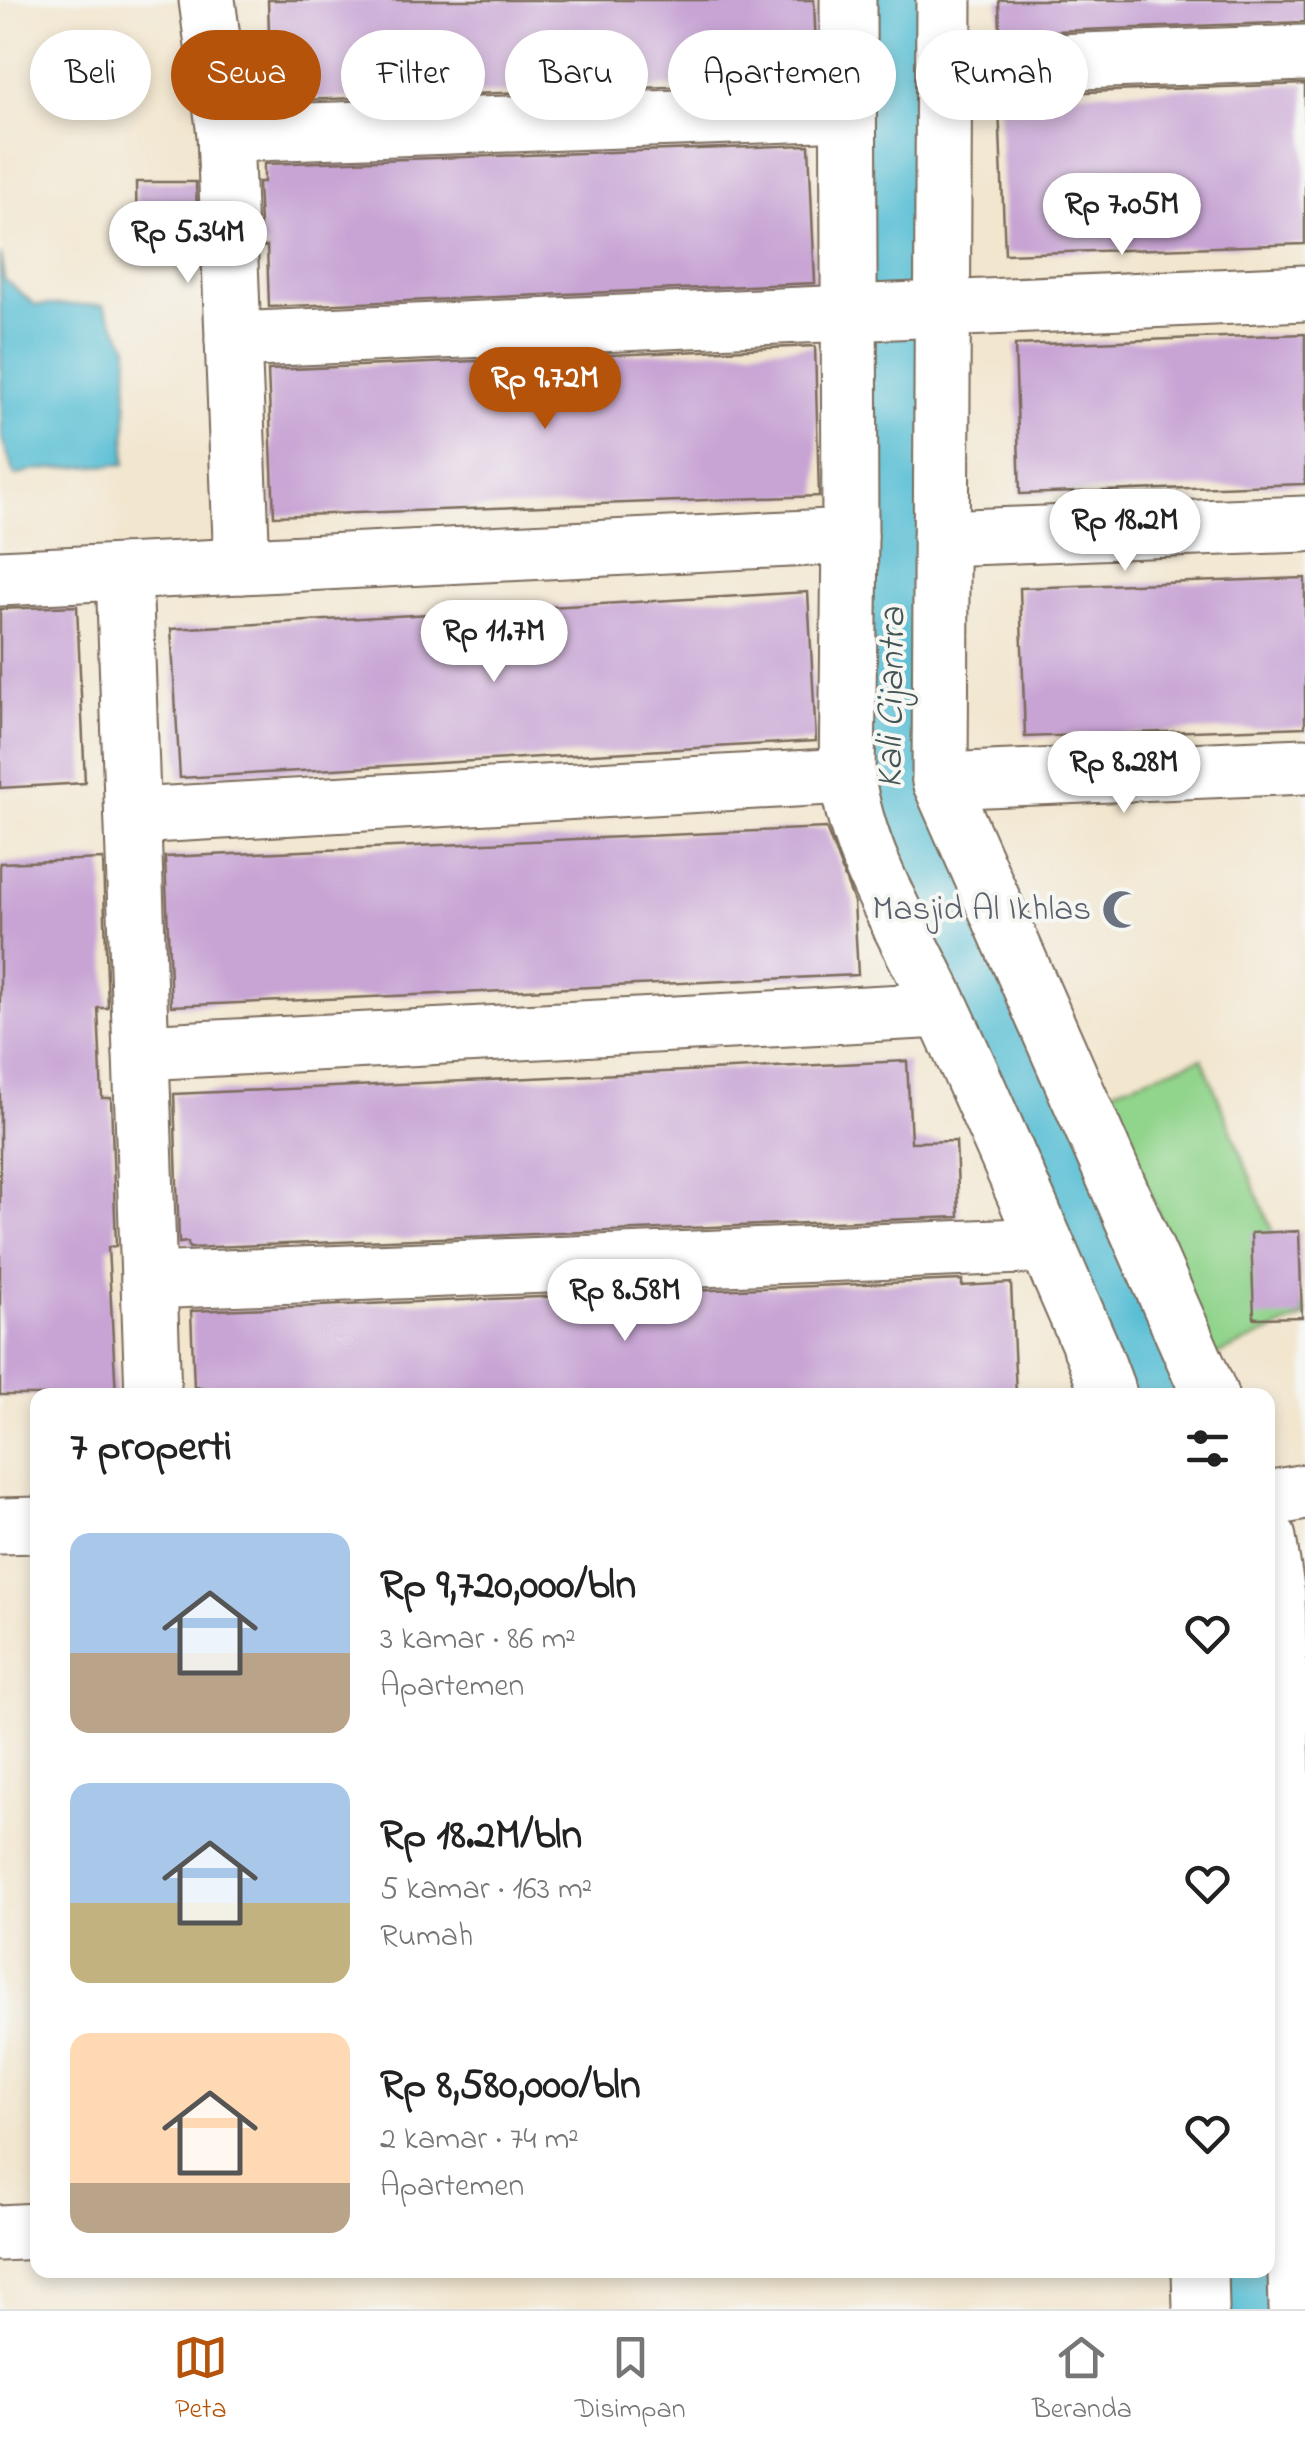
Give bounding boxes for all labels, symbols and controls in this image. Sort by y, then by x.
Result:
chip: Beli [30,30,151,120]
chip: Sewa [171,30,321,120]
chip: Filter [341,30,485,120]
chip: Baru [505,30,648,120]
chip: Apartemen [668,30,896,120]
chip: Rumah [916,30,1088,120]
pin: Rp 7.05M [1019,173,1225,258]
text: Rp 7.05M [1065,182,1179,229]
pin: Rp 5.34M [85,201,291,286]
text: Rp 5.34M [131,210,245,257]
pin: Rp 9.72M [442,347,648,432]
text: Rp 9.72M [491,356,599,403]
pin: Rp 18.2M [1022,489,1228,574]
text: Rp 18.2M [1071,498,1179,545]
pin: Rp 11.7M [391,600,597,685]
water label: Kali Cijantra [863,606,923,789]
text: Rp 11.7M [443,609,545,656]
pin: Rp 8.28M [1021,731,1227,816]
text: Rp 8.28M [1070,740,1178,787]
place label: Masjid Al Ikhlas [872,885,1091,936]
mosque icon: Masjid Al Ikhlas [1100,889,1142,931]
pin: Rp 8.58M [522,1259,728,1344]
text: Rp 8.58M [569,1268,681,1315]
text: 7 properti [70,1418,232,1479]
icon: filters [1180,1421,1235,1476]
text: Rp 9,720,000/bln [380,1556,636,1617]
icon: home [150,1573,270,1693]
icon: heart [1180,1606,1235,1661]
text: 3 kamar · 86 m² [380,1617,576,1664]
text: Apartemen [380,1664,524,1711]
text: Rp 18.2M/bln [380,1806,582,1867]
icon: home [150,1823,270,1943]
icon: heart [1180,1856,1235,1911]
text: 5 kamar · 163 m² [380,1867,592,1914]
text: Rumah [380,1914,473,1961]
text: Rp 8,580,000/bln [380,2056,641,2117]
icon: home [150,2073,270,2193]
icon: heart [1180,2106,1235,2161]
text: 2 kamar · 74 m² [380,2117,579,2164]
text: Apartemen [380,2164,524,2211]
tab: Peta [173,2330,228,2431]
tab: Disimpan [575,2330,685,2431]
tab: Beranda [1032,2330,1132,2431]

